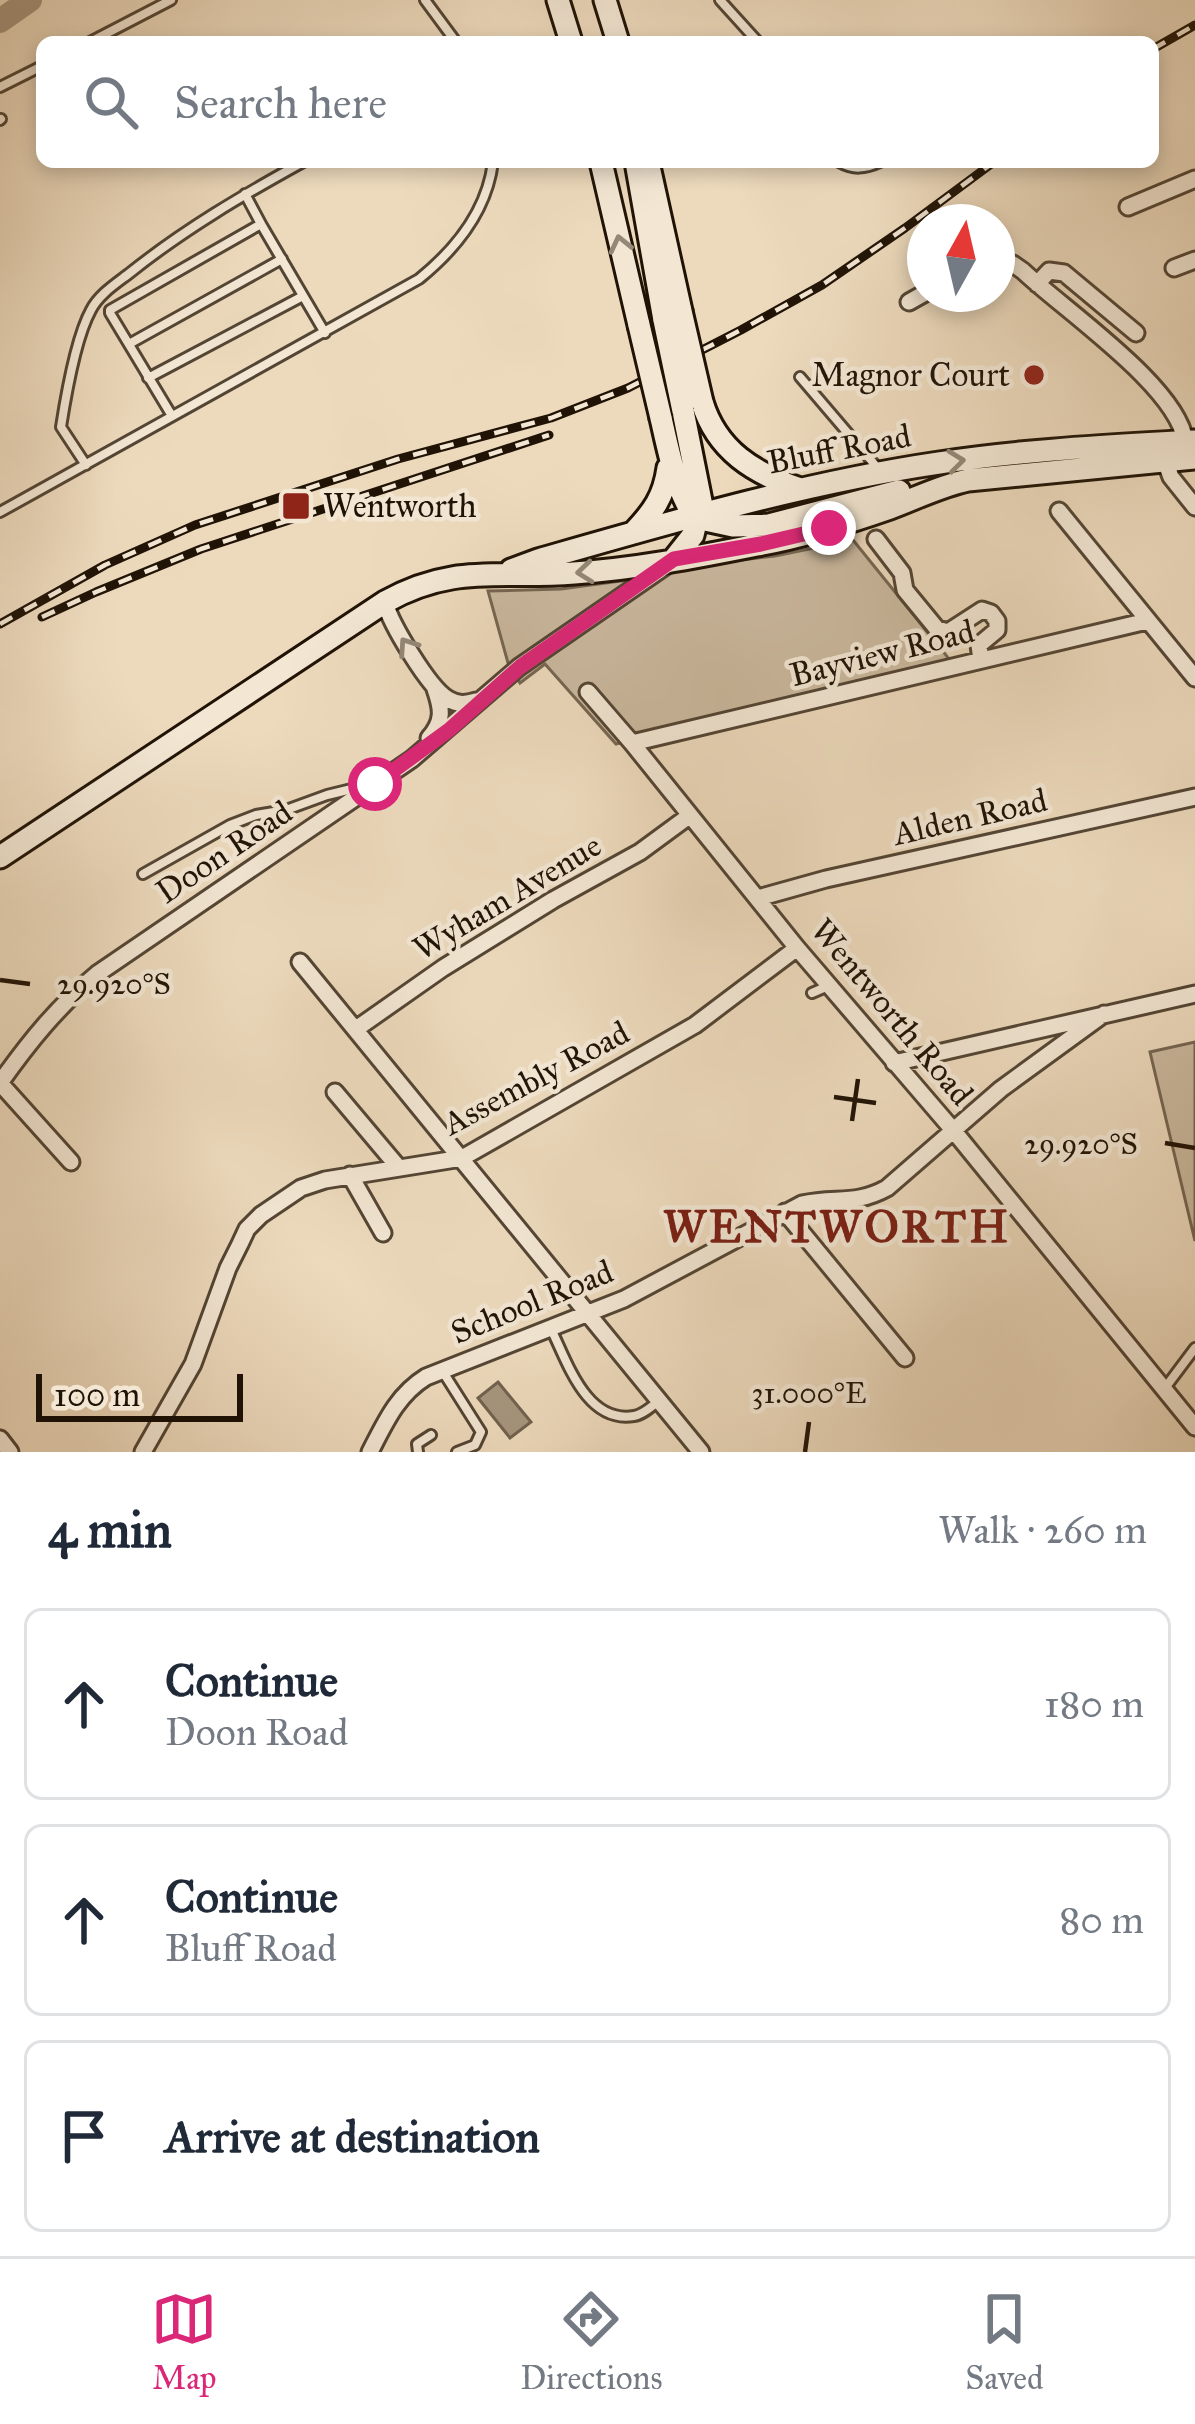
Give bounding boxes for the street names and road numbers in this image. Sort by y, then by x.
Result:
street label: Bluff Road [764,415,915,482]
street label: Bayview Road [786,611,979,695]
street label: Alden Road [887,780,1051,855]
street label: Doon Road [149,792,300,912]
street label: Wyham Avenue [406,825,608,969]
street label: Wentworth Road [802,911,982,1114]
street label: Assembly Road [434,1012,636,1145]
street label: School Road [445,1251,619,1353]

